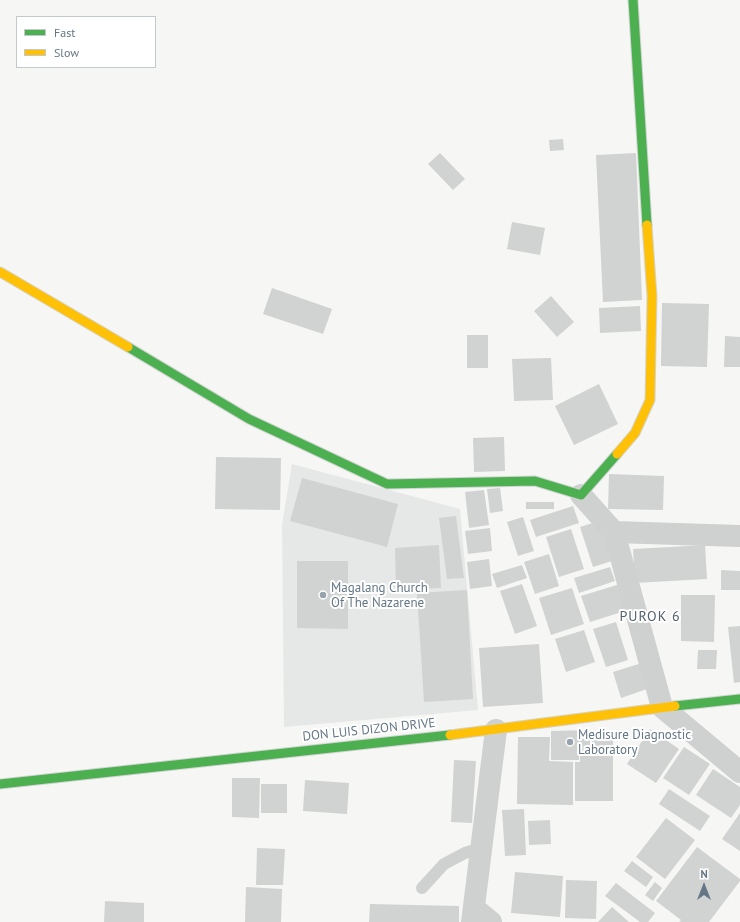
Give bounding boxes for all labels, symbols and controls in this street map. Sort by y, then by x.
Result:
legend [16,16,156,68]
text: Fast [54,25,75,40]
text: Slow [54,45,79,60]
place label: Magalang Church Of The Nazarene [331,580,428,611]
marker: Magalang Church Of The Nazarene [318,590,328,600]
district label: PUROK 6 [619,609,681,625]
street label: DON LUIS DIZON DRIVE [302,715,436,745]
place label: Medisure Diagnostic Laboratory [578,727,691,758]
marker: Medisure Diagnostic Laboratory [565,737,575,747]
north arrow [684,866,724,906]
text: N [700,867,708,881]

